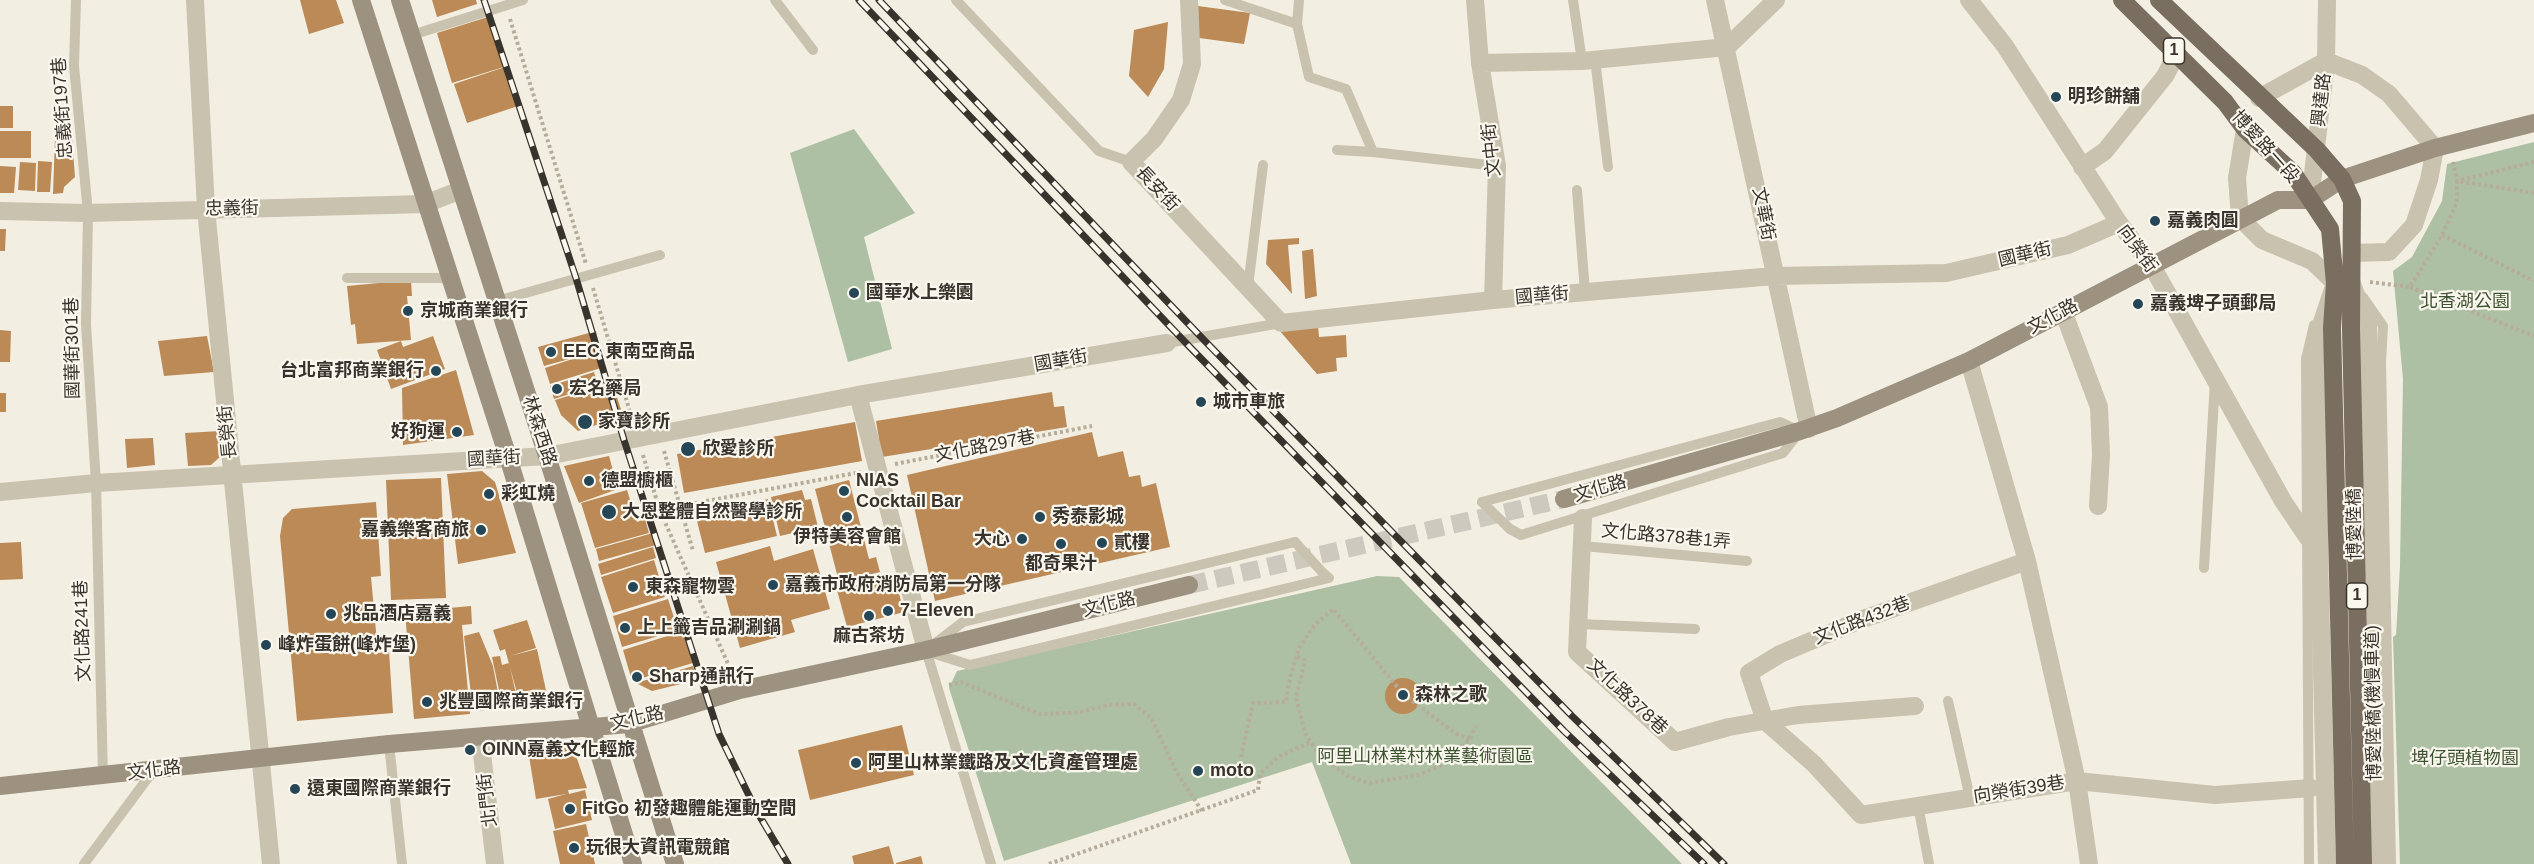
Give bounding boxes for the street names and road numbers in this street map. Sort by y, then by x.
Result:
road number: 1 [2164,38,2184,64]
street label: 忠義街197巷 [49,56,77,160]
street label: 興達路 [2308,72,2336,128]
street label: 博愛路一段 [2227,106,2303,188]
street label: 文中街 [1478,122,1506,178]
street label: 長安街 [1131,162,1183,216]
street label: 文華街 [1747,185,1779,243]
street label: 忠義街 [205,198,259,220]
street label: 向榮街 [2112,221,2162,277]
street label: 國華街 [1996,238,2054,272]
street label: 國華街 [1514,283,1570,309]
street label: 文化路 [2024,295,2082,339]
street label: 國華街301巷 [61,297,85,399]
street label: 國華街 [1033,346,1089,376]
street label: 林森西路 [518,393,560,469]
street label: 長榮街 [214,404,242,460]
street label: 文化路297巷 [933,427,1037,467]
street label: 國華街 [466,447,522,471]
street label: 文化路 [1571,471,1629,507]
street label: 博愛陸橋 [2344,488,2366,560]
street label: 文化路378巷1弄 [1600,521,1732,553]
street label: 文化路241巷 [70,580,96,682]
road number: 1 [2346,583,2368,609]
street label: 文化路 [1080,588,1138,622]
street label: 文化路432巷 [1811,593,1913,649]
street label: 博愛陸橋(機慢車道) [2362,625,2386,781]
street label: 文化路378巷 [1582,654,1672,740]
street label: 文化路 [608,702,666,736]
street label: 文化路 [126,757,182,785]
street label: 北門街 [474,772,502,828]
street label: 向榮街39巷 [1972,772,2066,808]

